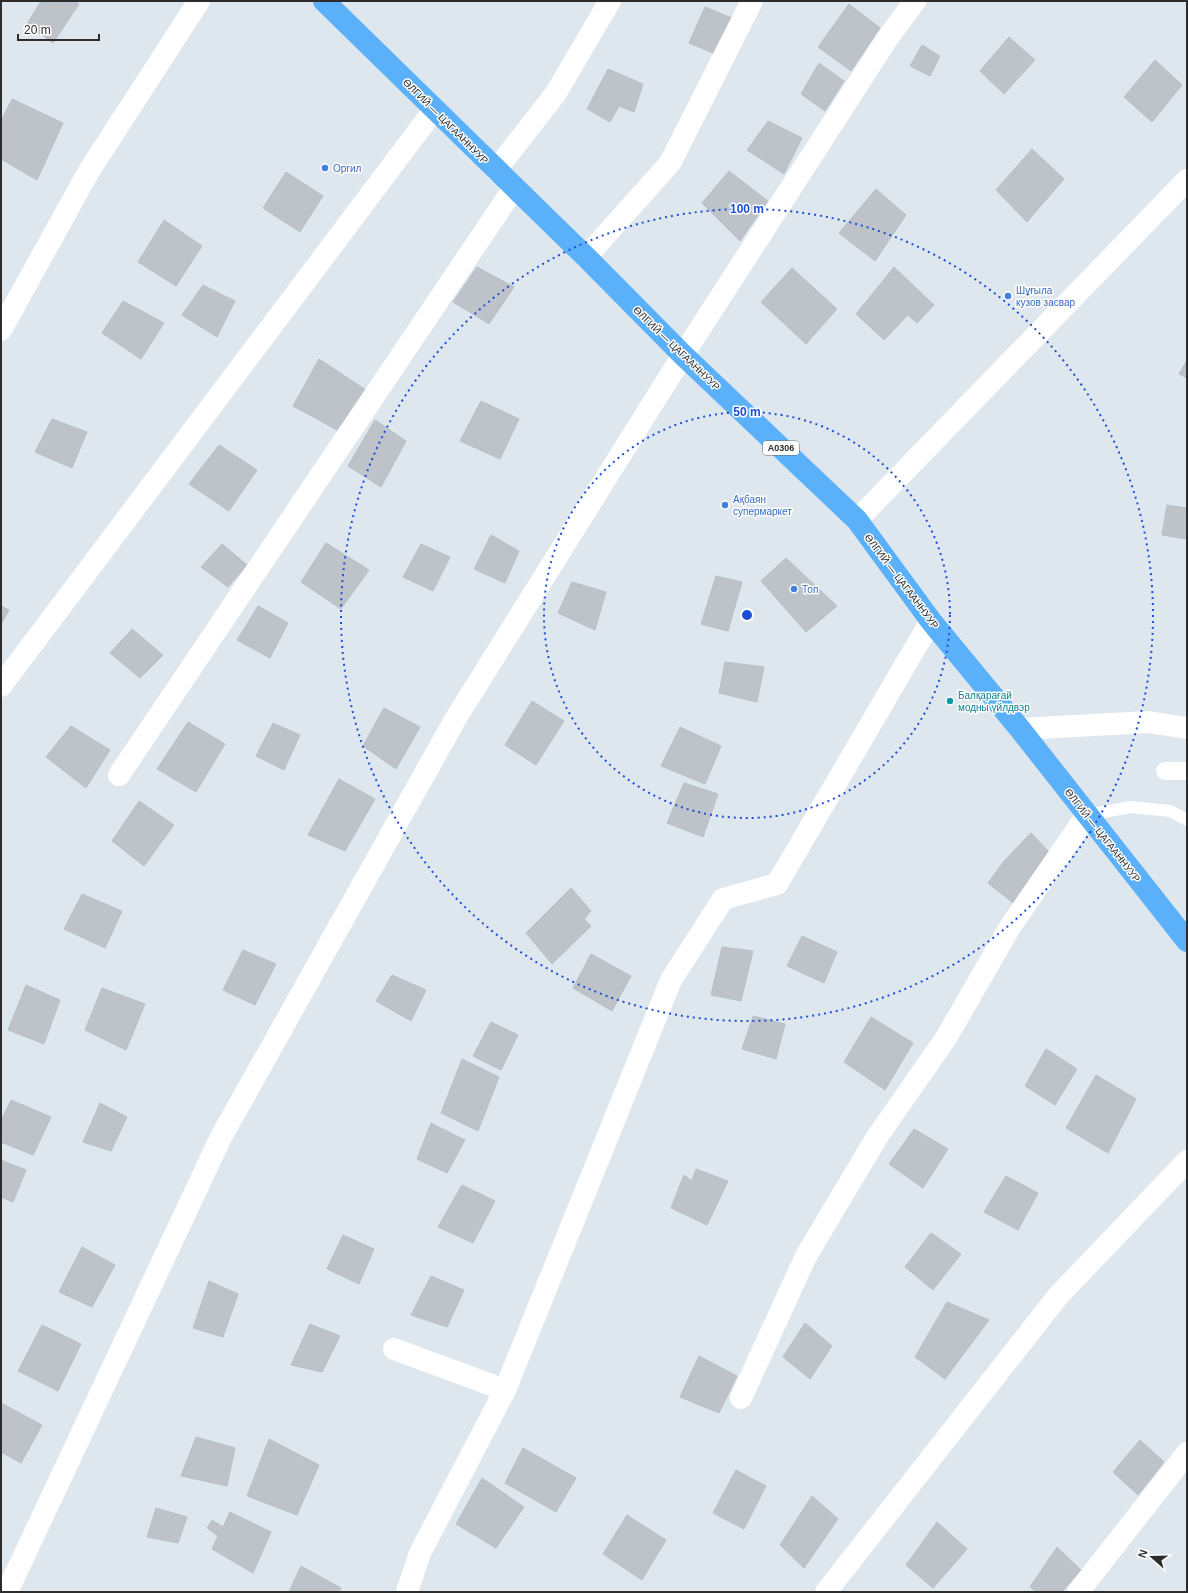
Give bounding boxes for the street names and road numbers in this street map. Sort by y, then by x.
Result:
street label: ӨЛГИЙ — ЦАГААННУУР [401,76,491,166]
street label: ӨЛГИЙ — ЦАГААННУУР [631,304,723,393]
road number: A0306 [763,441,799,455]
street label: ӨЛГИЙ — ЦАГААННУУР [862,531,942,631]
street label: ӨЛГИЙ — ЦАГААННУУР [1063,786,1144,885]

